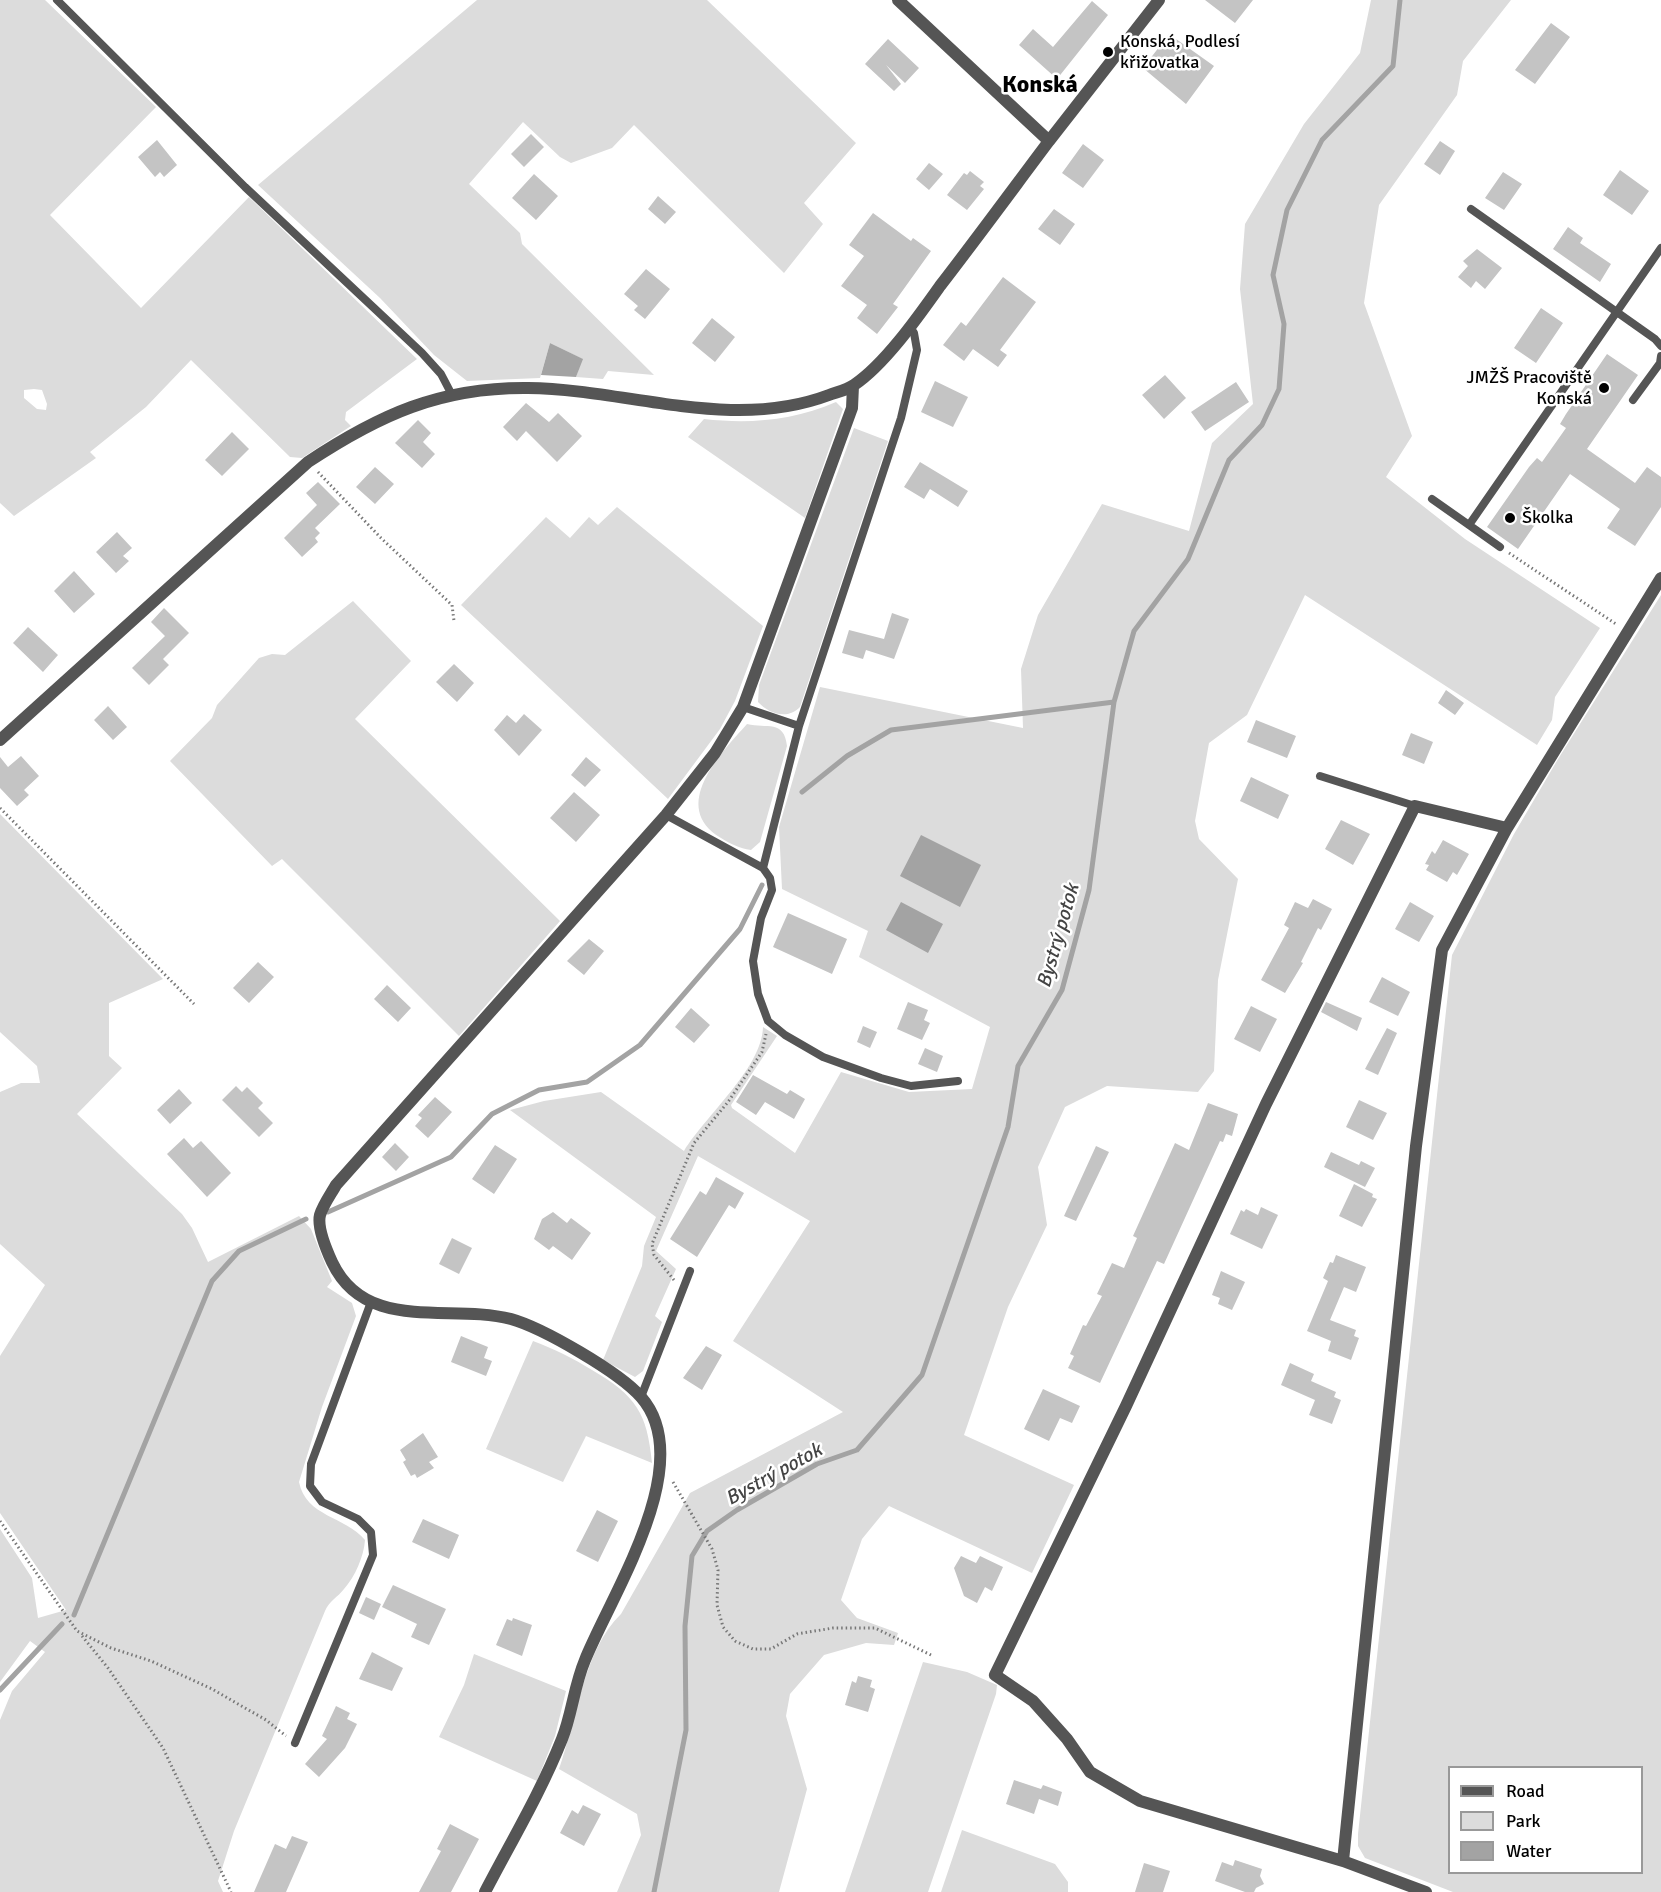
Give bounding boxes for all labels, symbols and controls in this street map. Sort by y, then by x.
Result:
place label: Konská, Podlesí křižovatka [1120,31,1240,74]
marker: Konská, Podlesí křižovatka [1101,45,1115,59]
district label: Konská [1002,72,1078,100]
place label: JMŽŠ Pracoviště Konská [1466,367,1592,410]
marker: JMŽŠ Pracoviště Konská [1597,381,1611,395]
place label: Školka [1522,507,1573,529]
marker: Školka [1503,511,1517,525]
water label: Bystrý potok [1033,881,1085,991]
water label: Bystrý potok [722,1439,826,1511]
legend [1448,1766,1643,1874]
text: Road [1506,1780,1545,1802]
text: Park [1506,1810,1541,1832]
text: Water [1506,1840,1551,1862]

